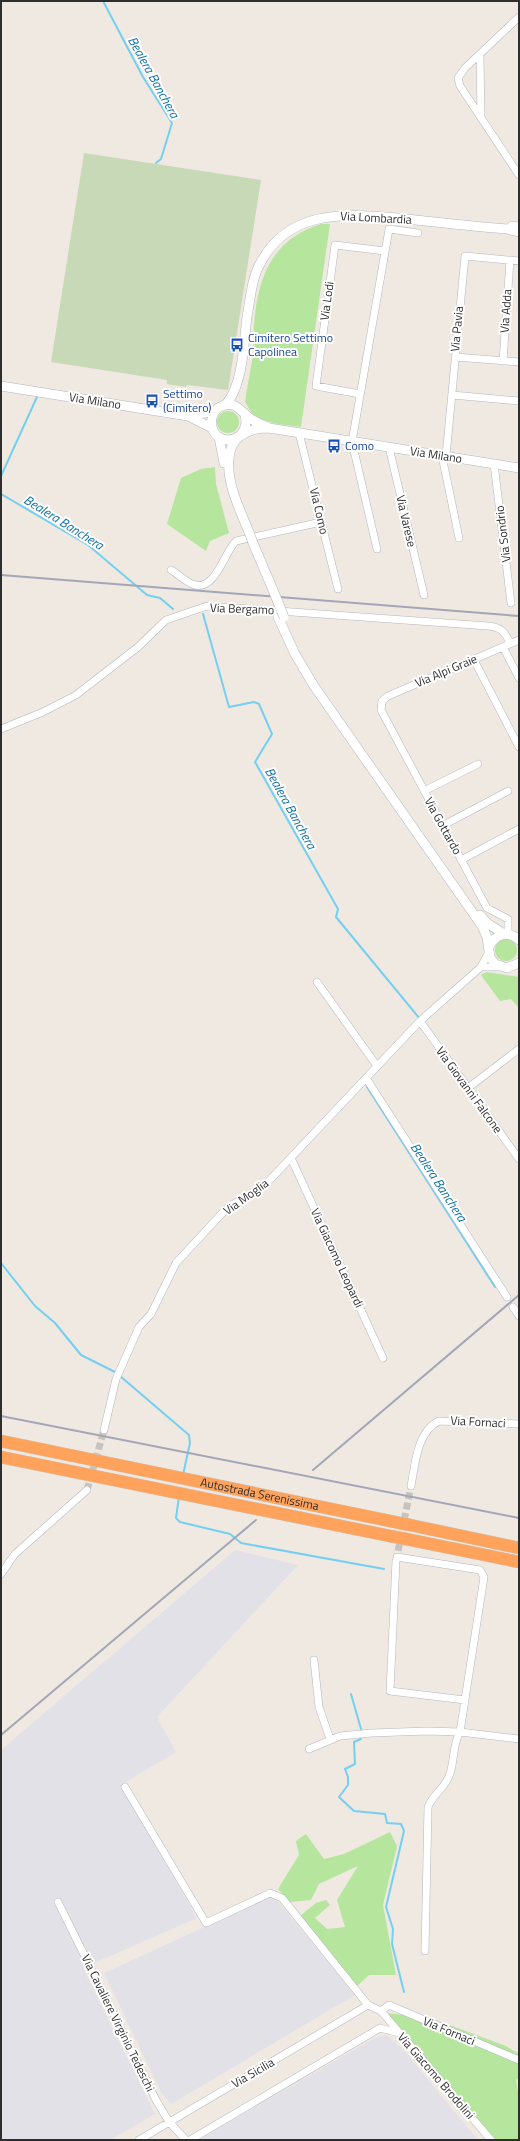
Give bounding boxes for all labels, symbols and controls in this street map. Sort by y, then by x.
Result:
water label: Bealera Banchera [123,32,185,123]
street label: Via Lombardia [340,206,412,229]
street label: Via Lodi [314,280,339,322]
street label: Via Adda [494,288,517,334]
street label: Via Pavia [445,305,468,353]
place label: Cimitero Settimo Capolinea [248,328,333,361]
bus stop icon: Cimitero Settimo Capolinea [229,337,245,353]
place label: Settimo (Cimitero) [163,384,211,417]
street label: Via Milano [68,387,123,414]
bus stop icon: Settimo (Cimitero) [144,393,160,409]
place label: Como [345,436,374,455]
bus stop icon: Como [326,438,342,454]
street label: Via Milano [409,441,464,468]
street label: Via Como [305,486,334,536]
water label: Bealera Banchera [20,489,109,555]
street label: Via Varese [391,493,422,549]
street label: Via Sondrio [490,505,515,564]
street label: Via Bergamo [210,598,275,619]
street label: Via Alpi Graie [412,649,480,692]
water label: Bealera Banchera [260,763,322,854]
street label: Via Gottardo [420,794,467,858]
street label: Via Giovanni Falcone [431,1042,507,1137]
water label: Bealera Banchera [406,1138,473,1227]
street label: Via Moglia [219,1174,272,1220]
street label: Via Giacomo Leopardi [306,1205,369,1311]
street label: Via Fornaci [450,1411,506,1432]
street label: Autostrada Serenissima [199,1472,321,1515]
street label: Via Cavaliere Virginio Tedeschi [77,1951,160,2095]
street label: Via Fornaci [420,2011,478,2050]
street label: Via Giacomo Brodolini [393,2028,480,2123]
street label: Via Sicilia [228,2053,278,2092]

